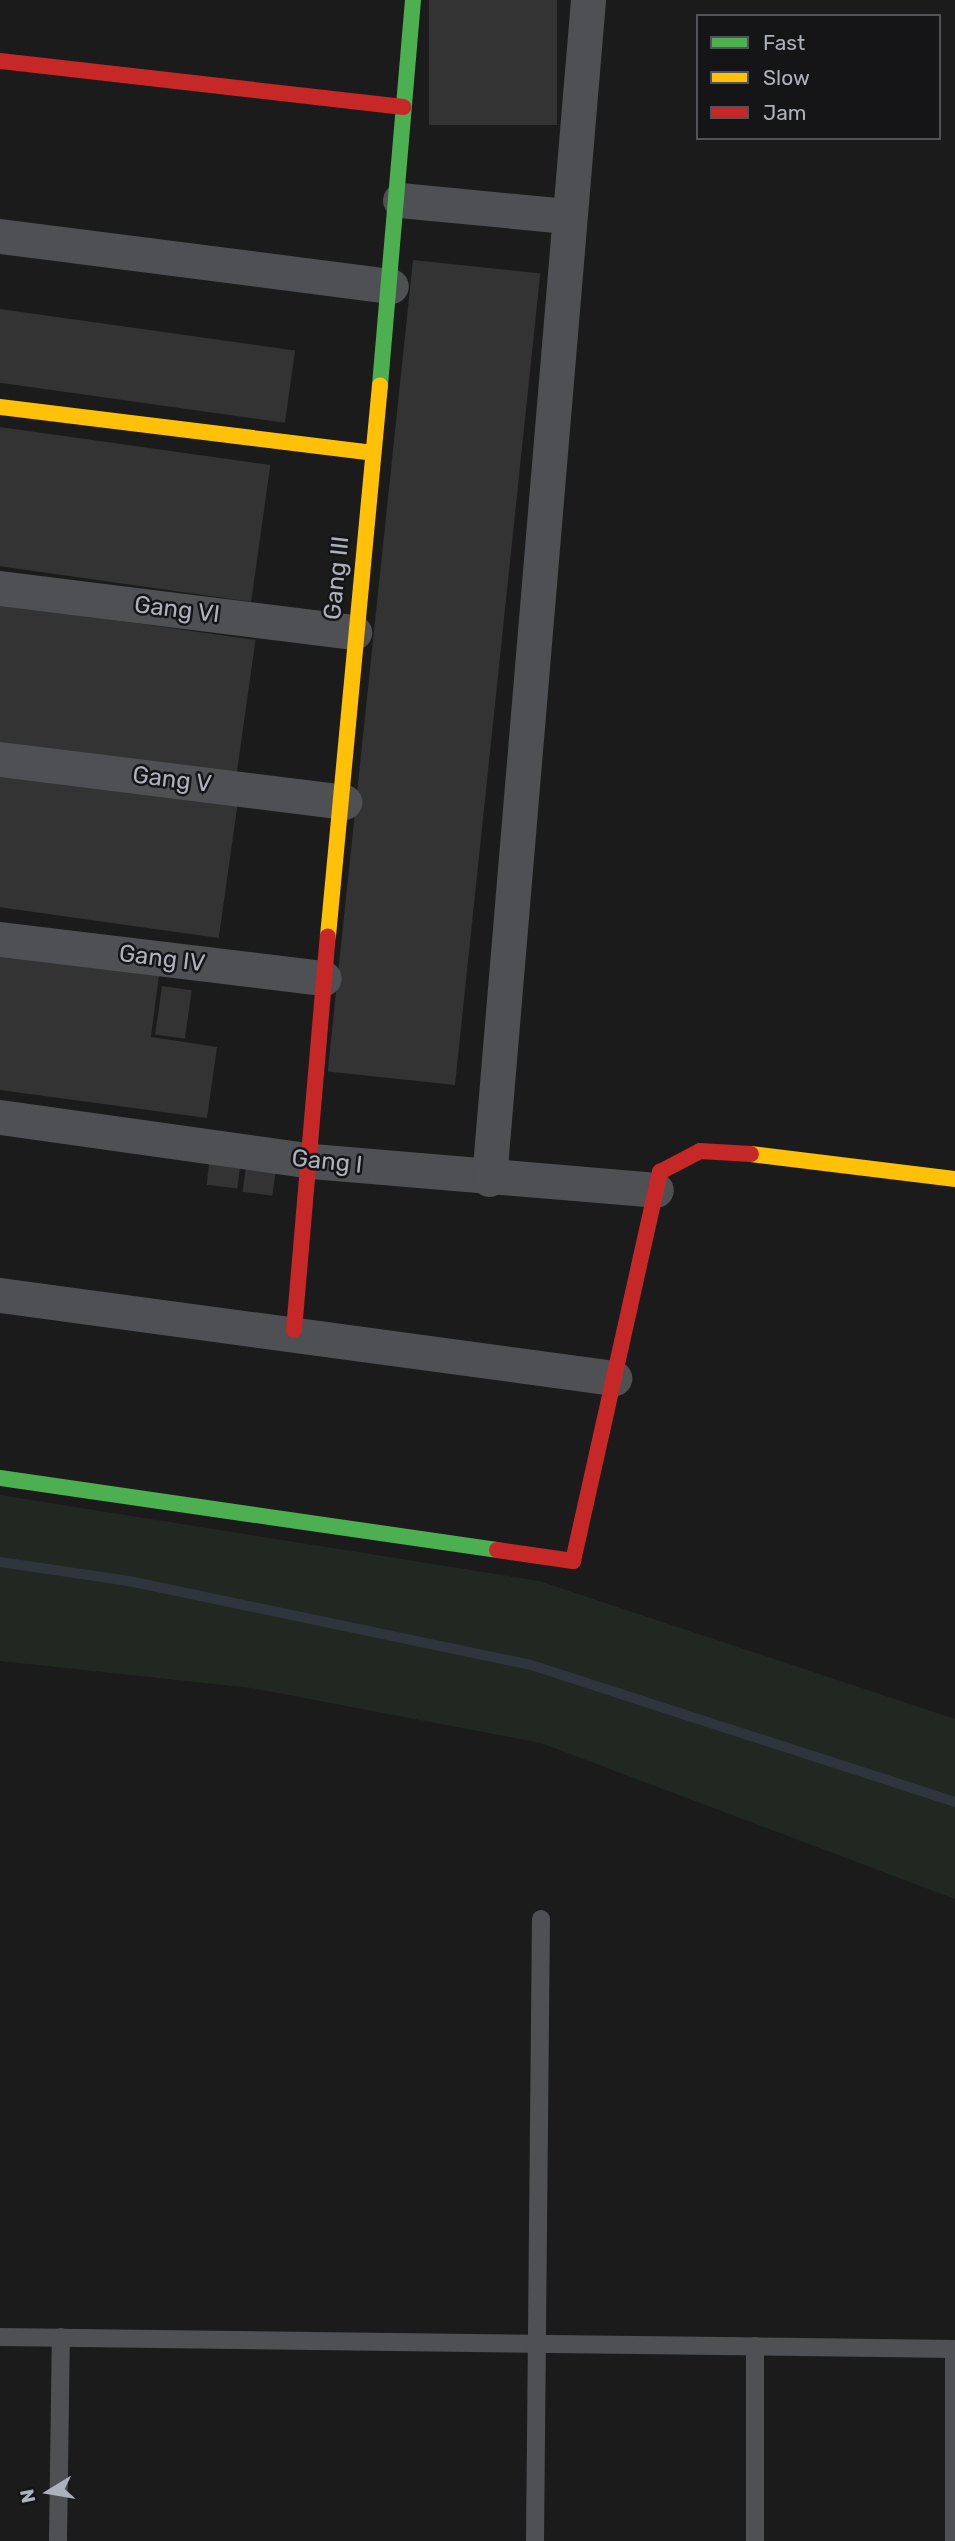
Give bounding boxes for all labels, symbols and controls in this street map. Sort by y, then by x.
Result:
legend [696,14,941,140]
text: Fast [763,30,805,55]
text: Slow [763,65,810,90]
text: Jam [763,100,807,125]
street label: Gang III [318,535,356,621]
street label: Gang VI [132,590,222,630]
street label: Gang V [131,761,213,799]
street label: Gang IV [117,939,207,979]
street label: Gang I [290,1144,364,1180]
north arrow [14,2457,84,2527]
text: N [15,2487,40,2505]

